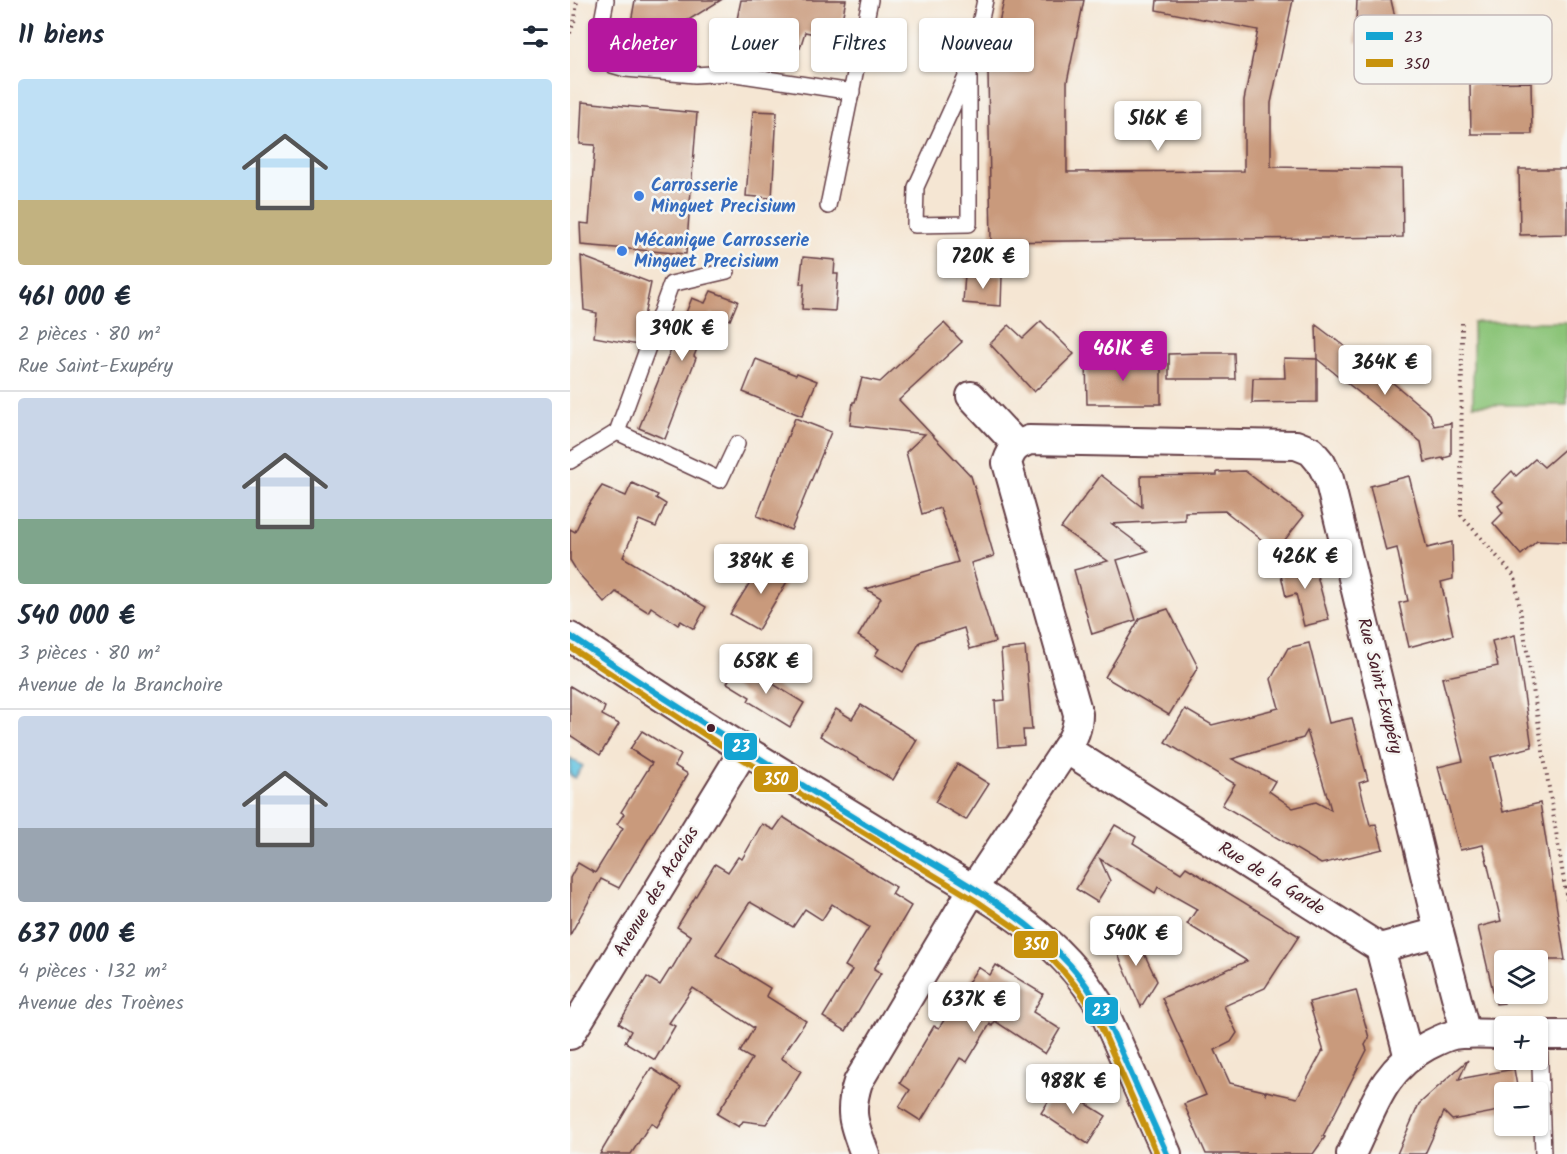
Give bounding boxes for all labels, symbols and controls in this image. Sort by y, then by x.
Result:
text: 11 biens [18,15,104,57]
legend [1354,15,1552,84]
chip: Acheter [588,18,697,72]
chip: Louer [709,18,799,72]
chip: Filtres [811,18,907,72]
chip: Nouveau [919,18,1034,72]
icon: filters [519,20,552,53]
text: 23 [1404,25,1422,50]
text: 350 [1404,52,1430,77]
pin: 516K € [1109,101,1207,152]
text: 516K € [1128,104,1188,136]
icon: home [231,118,339,226]
place label: Carrosserie Minguet Precisium [651,172,796,222]
marker: Carrosserie Minguet Precisium [632,189,646,203]
place label: Mécanique Carrosserie Minguet Precisium [634,227,810,277]
pin: 720K € [934,239,1032,290]
text: 720K € [951,242,1015,274]
marker: Mécanique Carrosserie Minguet Precisium [615,244,629,258]
text: 461 000 € [18,277,131,319]
pin: 390K € [633,311,731,362]
text: 390K € [650,314,714,346]
text: 2 pièces · 80 m² [18,319,160,351]
pin: 461K € [1074,331,1172,382]
text: 461K € [1093,334,1153,366]
pin: 364K € [1336,345,1434,396]
text: 364K € [1352,348,1418,380]
text: Rue Saint-Exupéry [18,351,173,383]
icon: home [231,437,339,545]
pin: 426K € [1256,539,1354,590]
text: 426K € [1272,542,1338,574]
pin: 384K € [712,544,810,595]
text: 384K € [728,547,794,579]
text: 540 000 € [18,596,135,638]
street label: Rue Saint-Exupéry [1348,615,1410,758]
text: 3 pièces · 80 m² [18,638,160,670]
pin: 658K € [717,644,815,695]
text: 658K € [733,647,799,679]
text: Avenue de la Branchoire [18,670,223,702]
unlabelled marker [705,722,717,734]
line badge: 23 [723,732,758,761]
text: 23 [732,735,750,760]
icon: home [231,755,339,863]
line badge: 350 [753,765,799,793]
text: 350 [762,768,789,793]
street label: Avenue des Acacias [606,821,708,963]
street label: Rue de la Garde [1212,835,1330,923]
text: 637 000 € [18,914,135,956]
pin: 540K € [1087,916,1185,967]
text: 540K € [1104,919,1168,951]
line badge: 350 [1013,930,1059,959]
text: 350 [1022,933,1049,958]
map controls [1494,950,1548,1136]
button: layers [1494,950,1548,1004]
text: 4 pièces · 132 m² [18,956,167,988]
pin: 637K € [925,982,1023,1033]
text: 637K € [942,985,1006,1017]
text: Avenue des Troènes [18,988,184,1020]
line badge: 23 [1084,996,1119,1025]
text: 23 [1092,999,1110,1024]
button: + [1494,1016,1548,1070]
pin: 988K € [1024,1064,1122,1115]
text: 988K € [1040,1067,1106,1099]
button: − [1494,1082,1548,1136]

